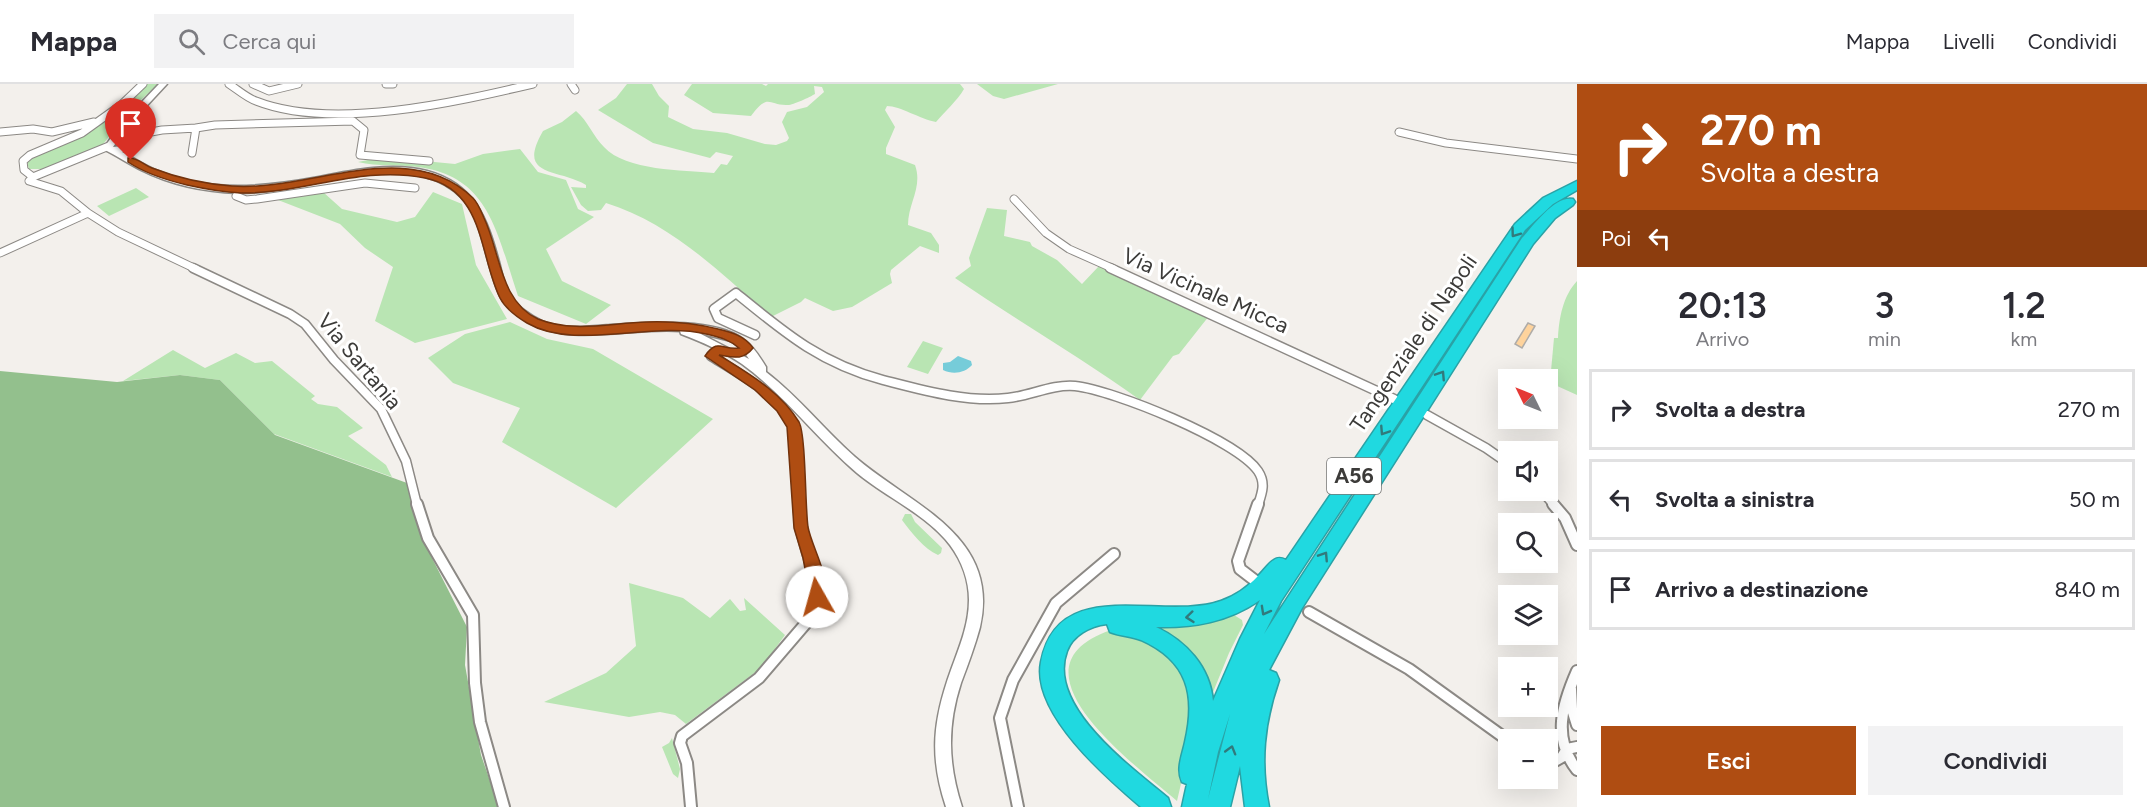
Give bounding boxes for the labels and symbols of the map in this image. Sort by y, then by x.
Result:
pin [105,98,156,160]
one-way arrow [1511,227,1522,238]
street label: Via Vicinale Micca [1119,242,1293,339]
street label: Tangenziale di Napoli [1344,249,1483,437]
street label: Via Sartania [312,308,408,415]
north arrow [1498,369,1558,429]
one-way arrow [1434,371,1445,382]
one-way arrow [1380,424,1391,435]
road number: A56 [1327,458,1381,494]
one-way arrow [1317,552,1328,563]
position arrow [785,565,849,629]
one-way arrow [1261,605,1272,615]
one-way arrow [1186,610,1195,623]
one-way arrow [1224,745,1236,756]

